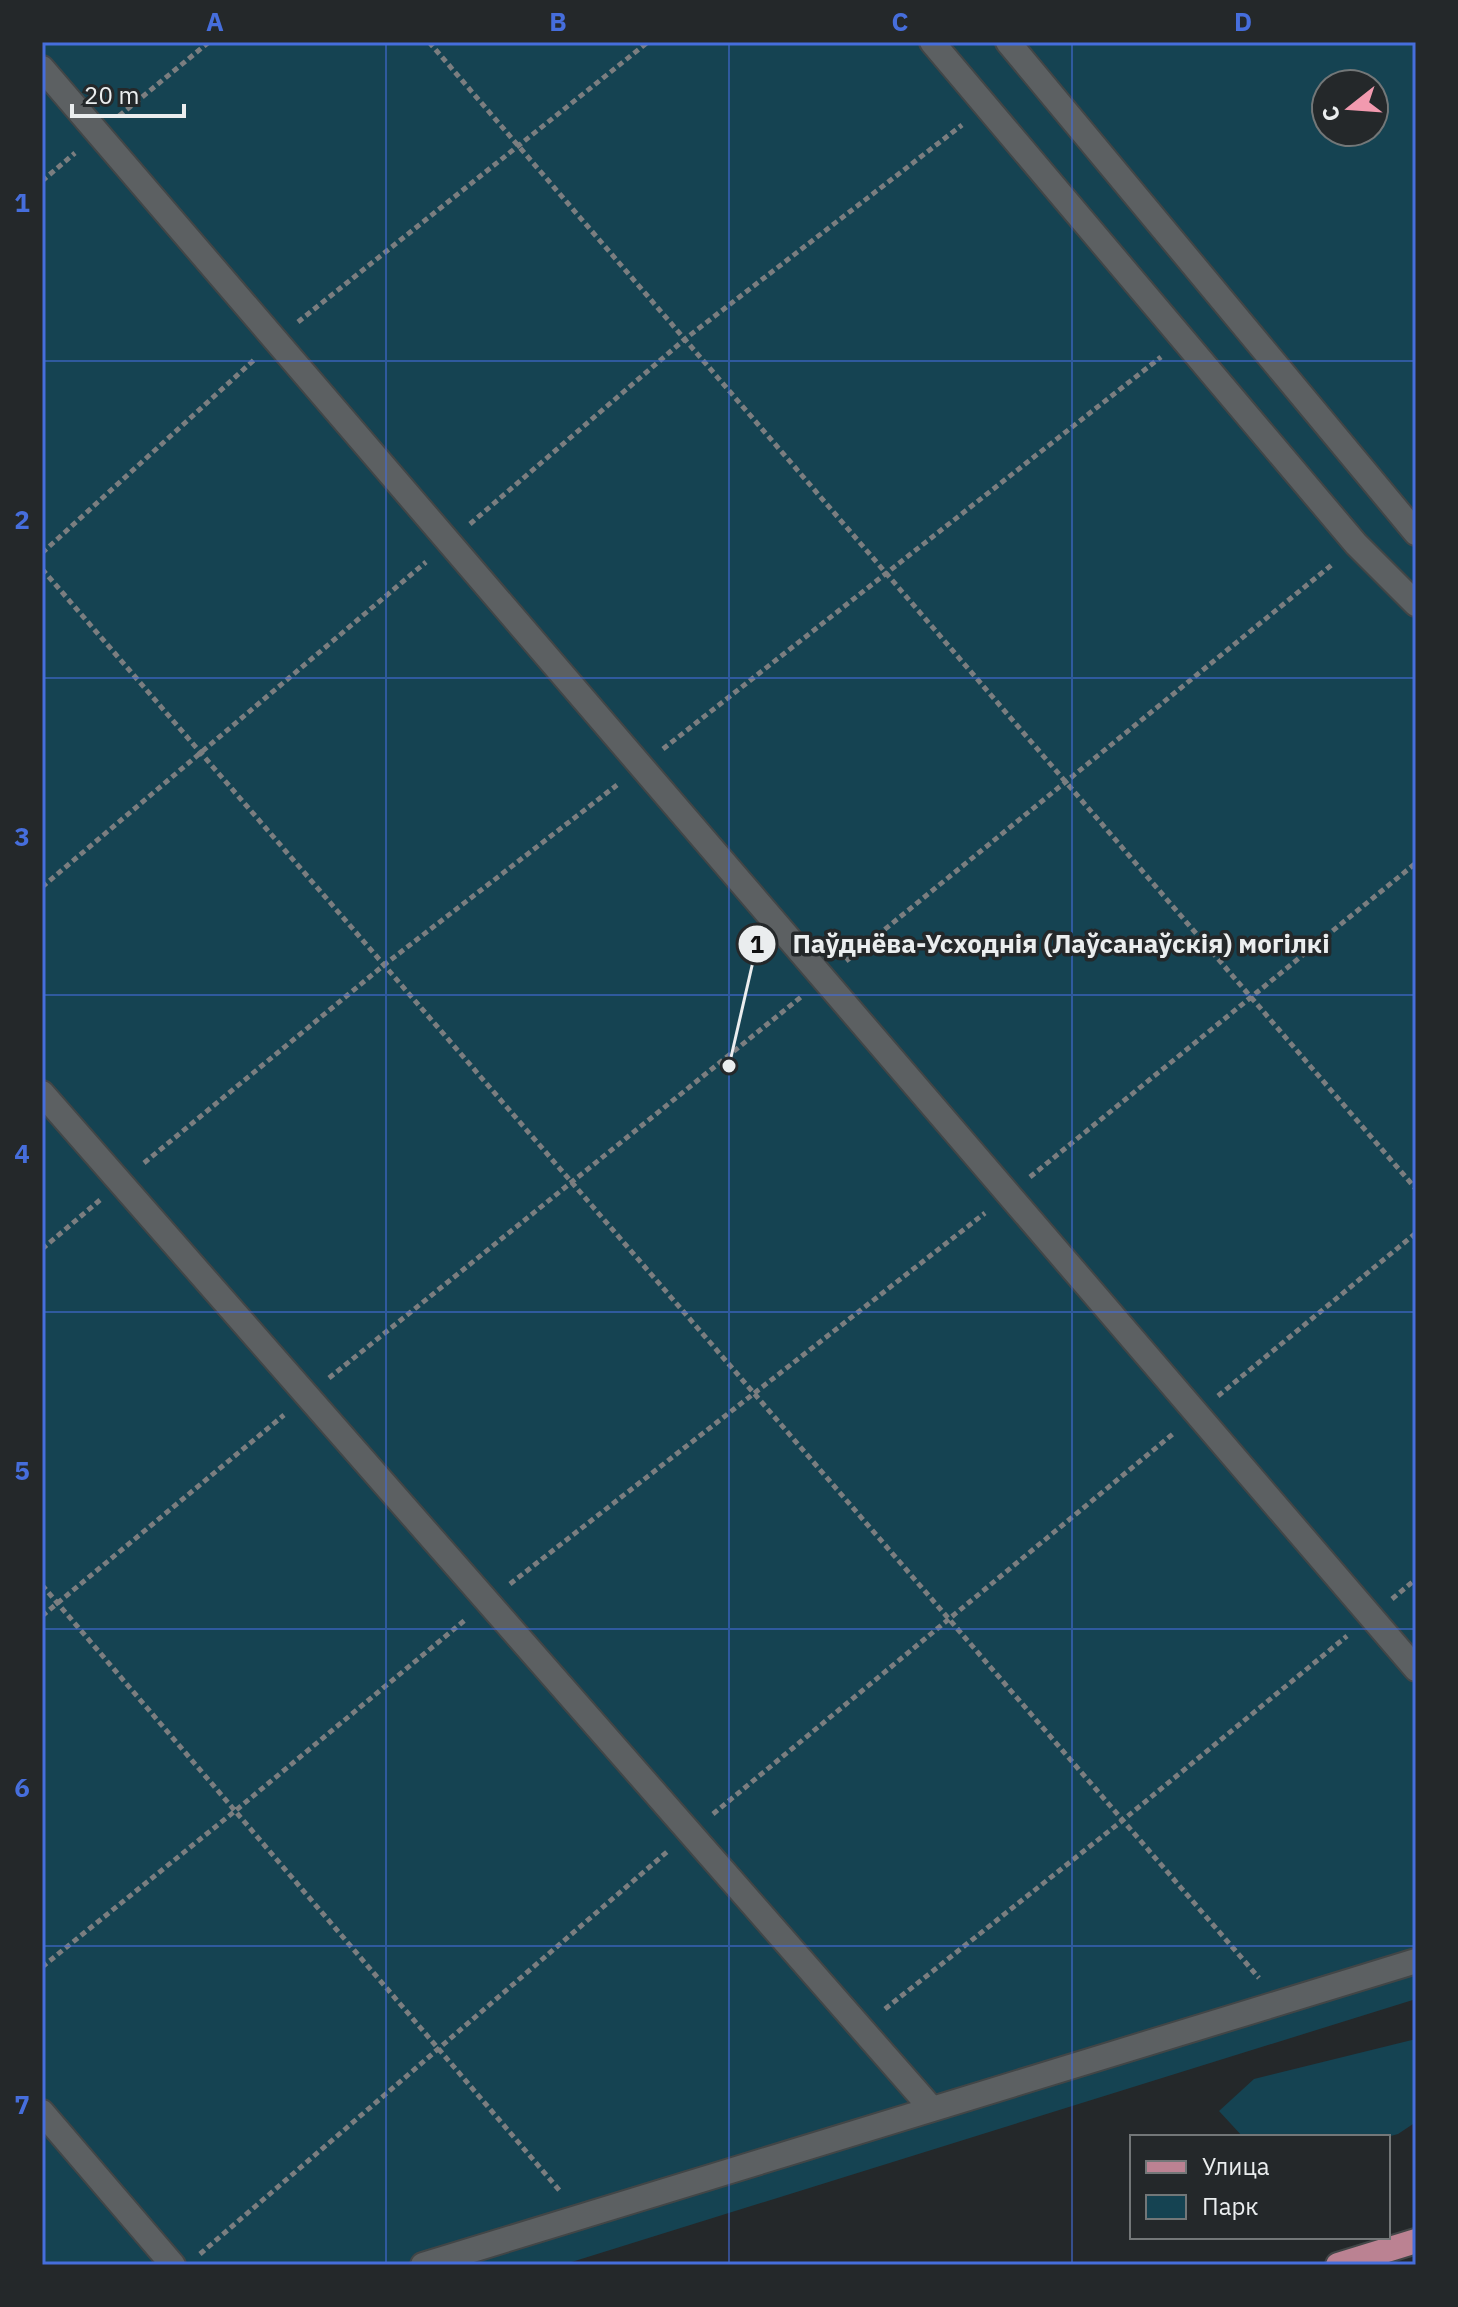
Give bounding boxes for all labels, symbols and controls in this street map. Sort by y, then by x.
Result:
text: A [206,4,224,38]
text: B [549,4,567,38]
text: C [892,4,909,38]
text: D [1234,4,1252,38]
scale bar [72,68,184,118]
north arrow [1310,68,1390,148]
text: 20 m [84,79,139,111]
text: С [1314,103,1346,125]
text: 1 [14,185,30,219]
text: 2 [14,502,30,536]
text: 3 [14,819,30,853]
callout: Паўднёва-Усходнія (Лаўсанаўскія) могілкі [737,919,1346,969]
text: Паўднёва-Усходнія (Лаўсанаўскія) могілкі [792,926,1330,960]
text: 1 [750,928,764,960]
text: 4 [14,1136,30,1170]
text: 5 [14,1453,30,1487]
text: 6 [14,1770,30,1804]
text: 7 [14,2087,30,2121]
legend [1130,2135,1390,2239]
text: Улица [1202,2150,1270,2182]
text: Парк [1202,2190,1259,2222]

